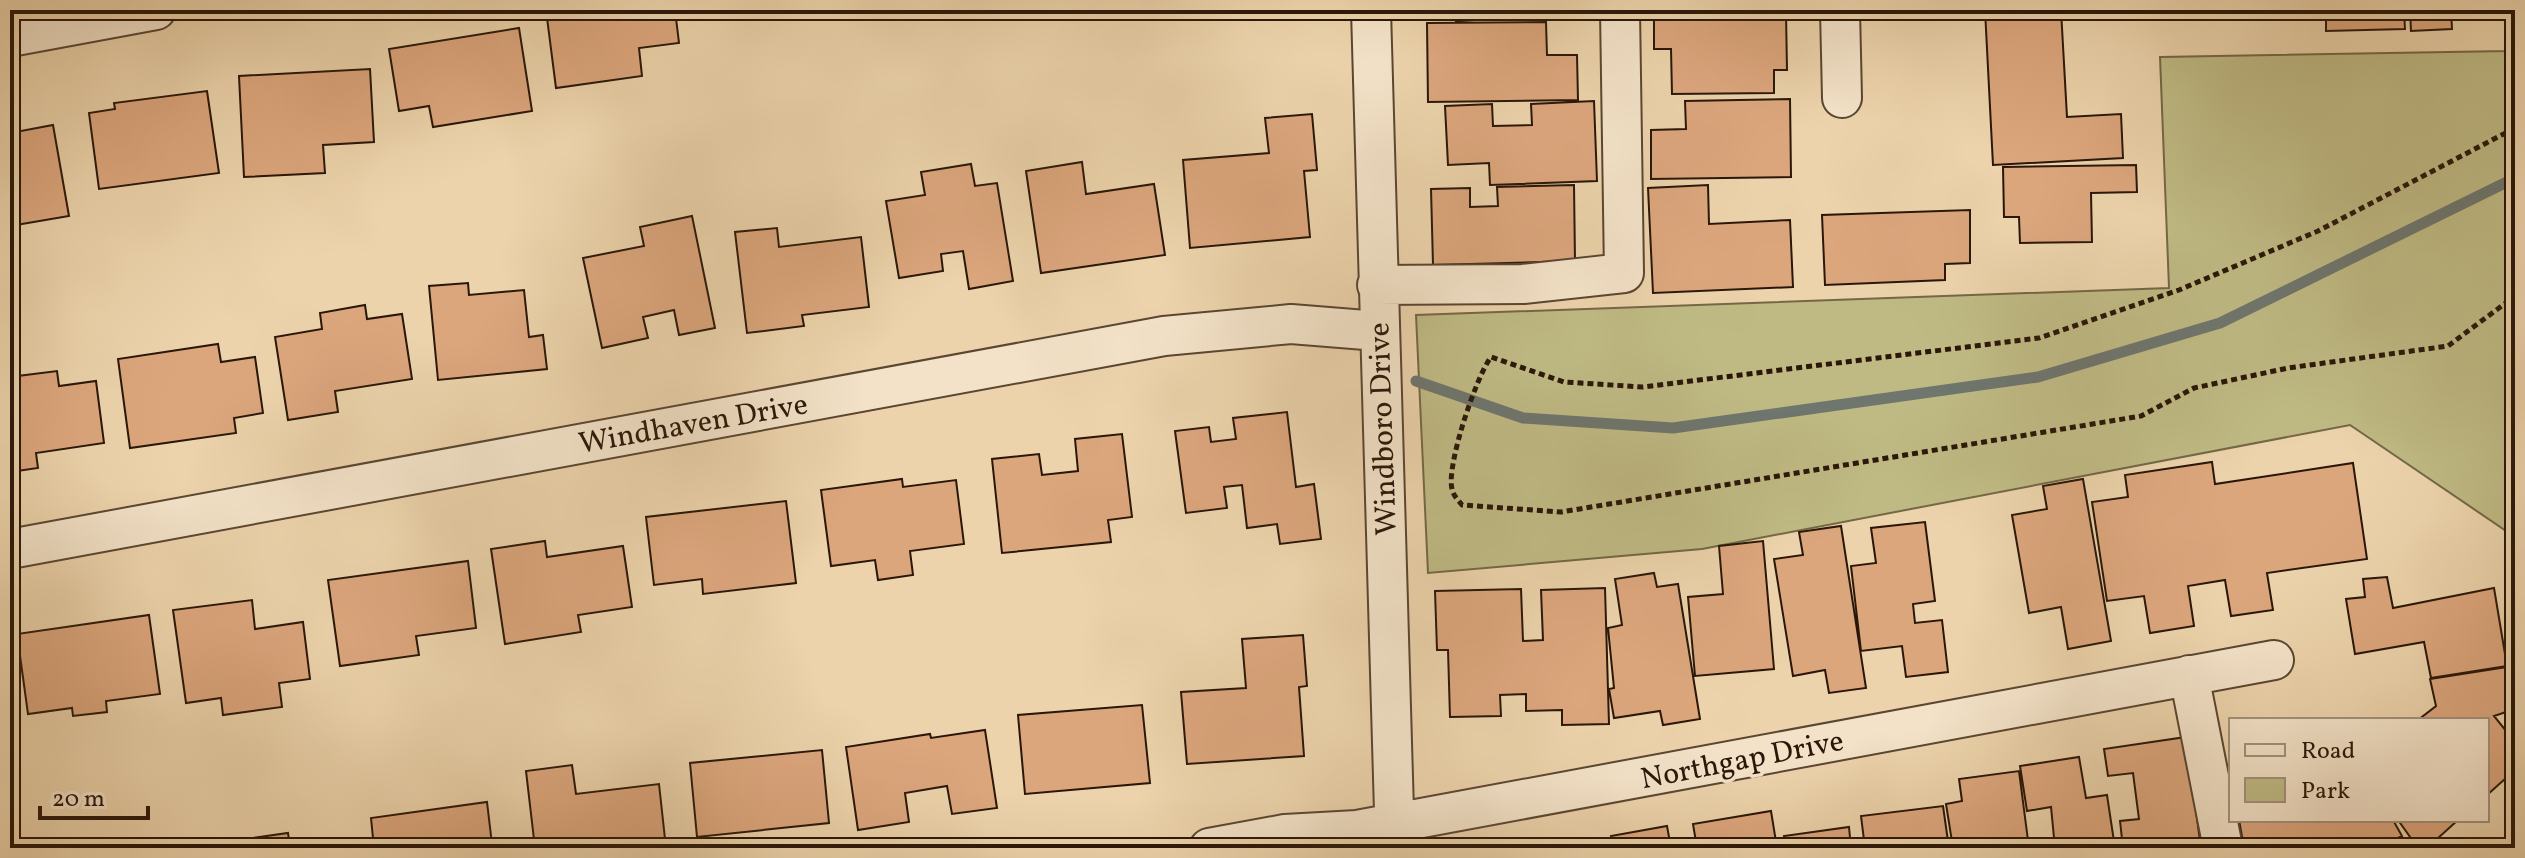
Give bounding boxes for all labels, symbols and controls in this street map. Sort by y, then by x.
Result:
street label: Windboro Drive [1359,322,1409,536]
street label: Windhaven Drive [576,384,811,466]
legend [2229,718,2489,822]
street label: Northgap Drive [1637,721,1847,801]
text: Road [2301,735,2355,769]
scale bar [40,770,148,820]
text: Park [2301,775,2350,809]
text: 20 m [52,783,105,817]

